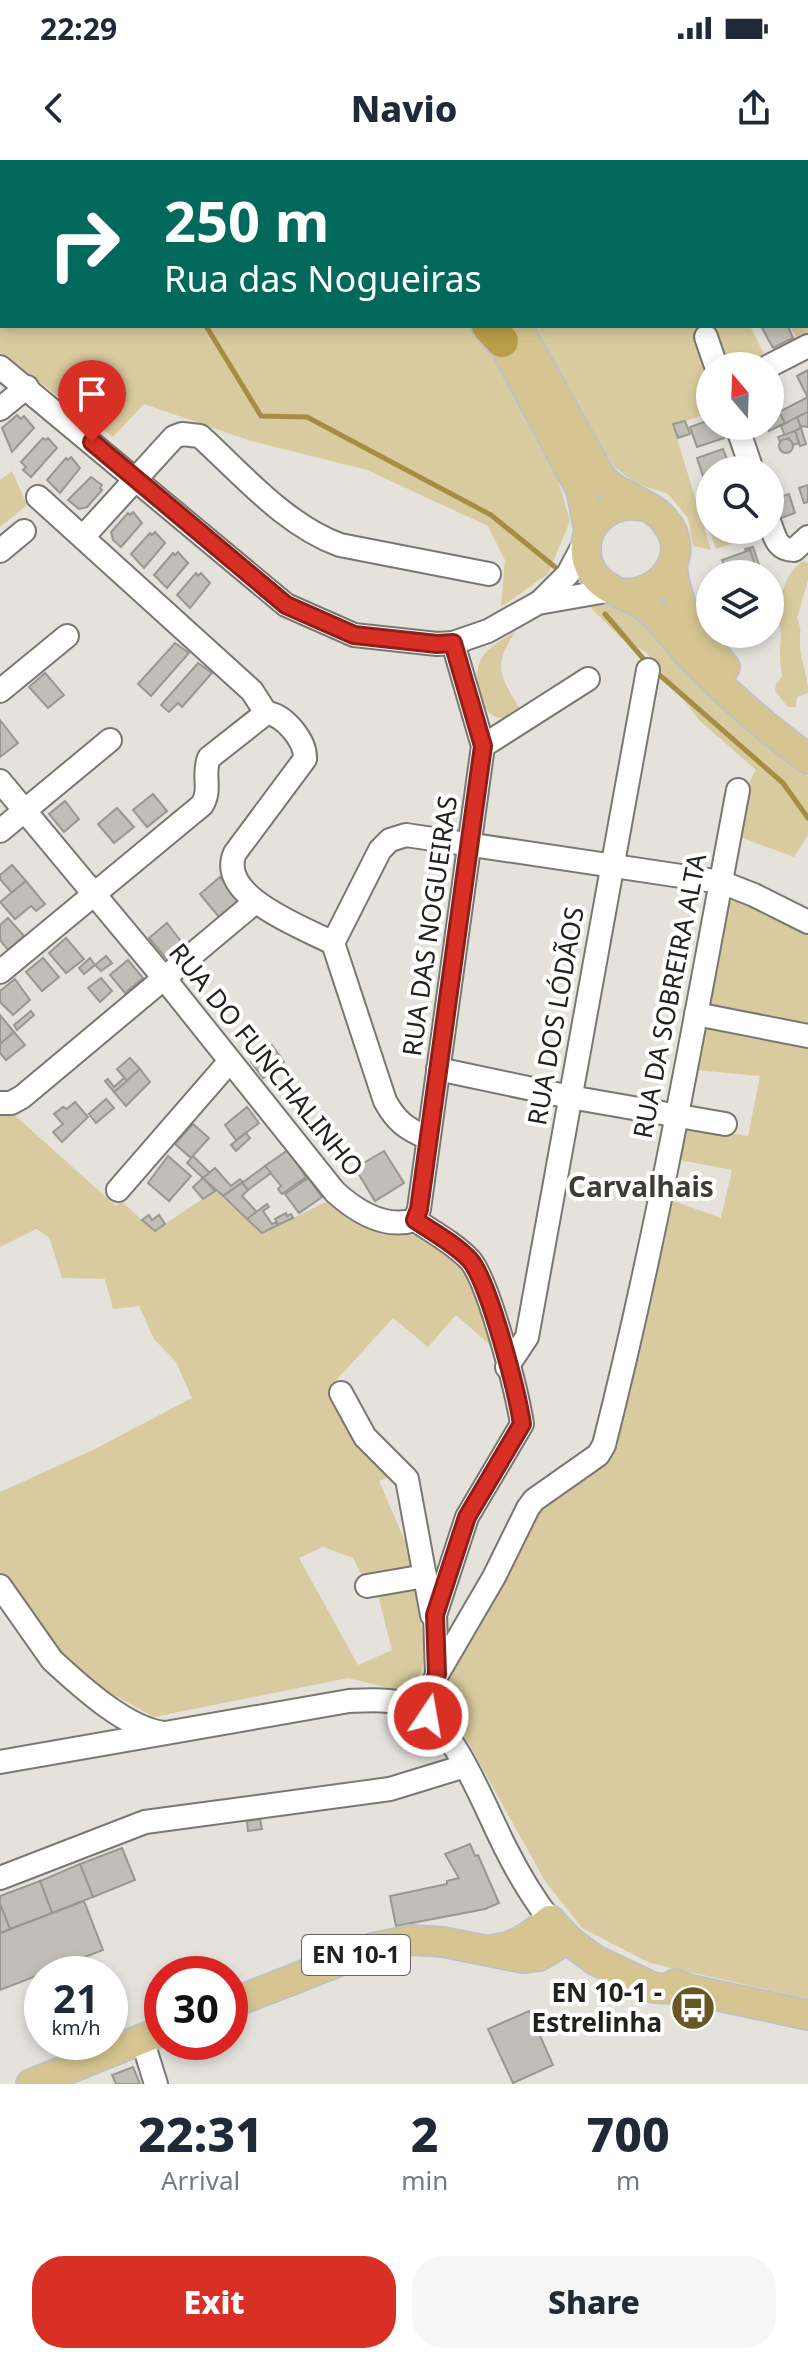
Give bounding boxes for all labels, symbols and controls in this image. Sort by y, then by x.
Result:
text: 22:29 [40,8,117,49]
text: Navio [351,84,457,133]
icon: back [32,86,76,130]
icon: share [732,86,776,130]
text: 250 m [164,182,329,258]
icon: right [32,192,136,296]
text: Rua das Nogueiras [164,254,482,303]
north arrow [696,352,784,440]
map controls [696,352,784,648]
pin [58,360,126,442]
icon: arrive [70,372,114,416]
button: search [696,456,784,544]
button: layers [696,560,784,648]
street label: RUA DAS NOGUEIRAS [393,793,465,1058]
street label: RUA DA SOBREIRA ALTA [624,850,714,1141]
street label: RUA DOS LÓDÃOS [518,904,592,1128]
street label: RUA DO FUNCHALINHO [161,935,372,1184]
district label: Carvalhais [568,1167,714,1205]
position arrow [386,1674,470,1758]
road number: EN 10-1 [302,1935,410,1975]
speed limit sign: 30 [144,1956,248,2060]
text: 21 [53,1970,99,2025]
place label: EN 10-1 - Estrelinha [532,1974,662,2040]
bus stop icon: EN 10-1 - Estrelinha [669,1984,717,2032]
text: km/h [51,2014,101,2041]
text: 22:31 [138,2101,263,2166]
text: 2 [411,2101,439,2166]
text: 700 [587,2101,670,2166]
text: Arrival [161,2162,240,2198]
text: min [401,2162,448,2198]
text: m [616,2162,640,2198]
button: Exit [32,2256,396,2348]
button: Share [412,2256,776,2348]

